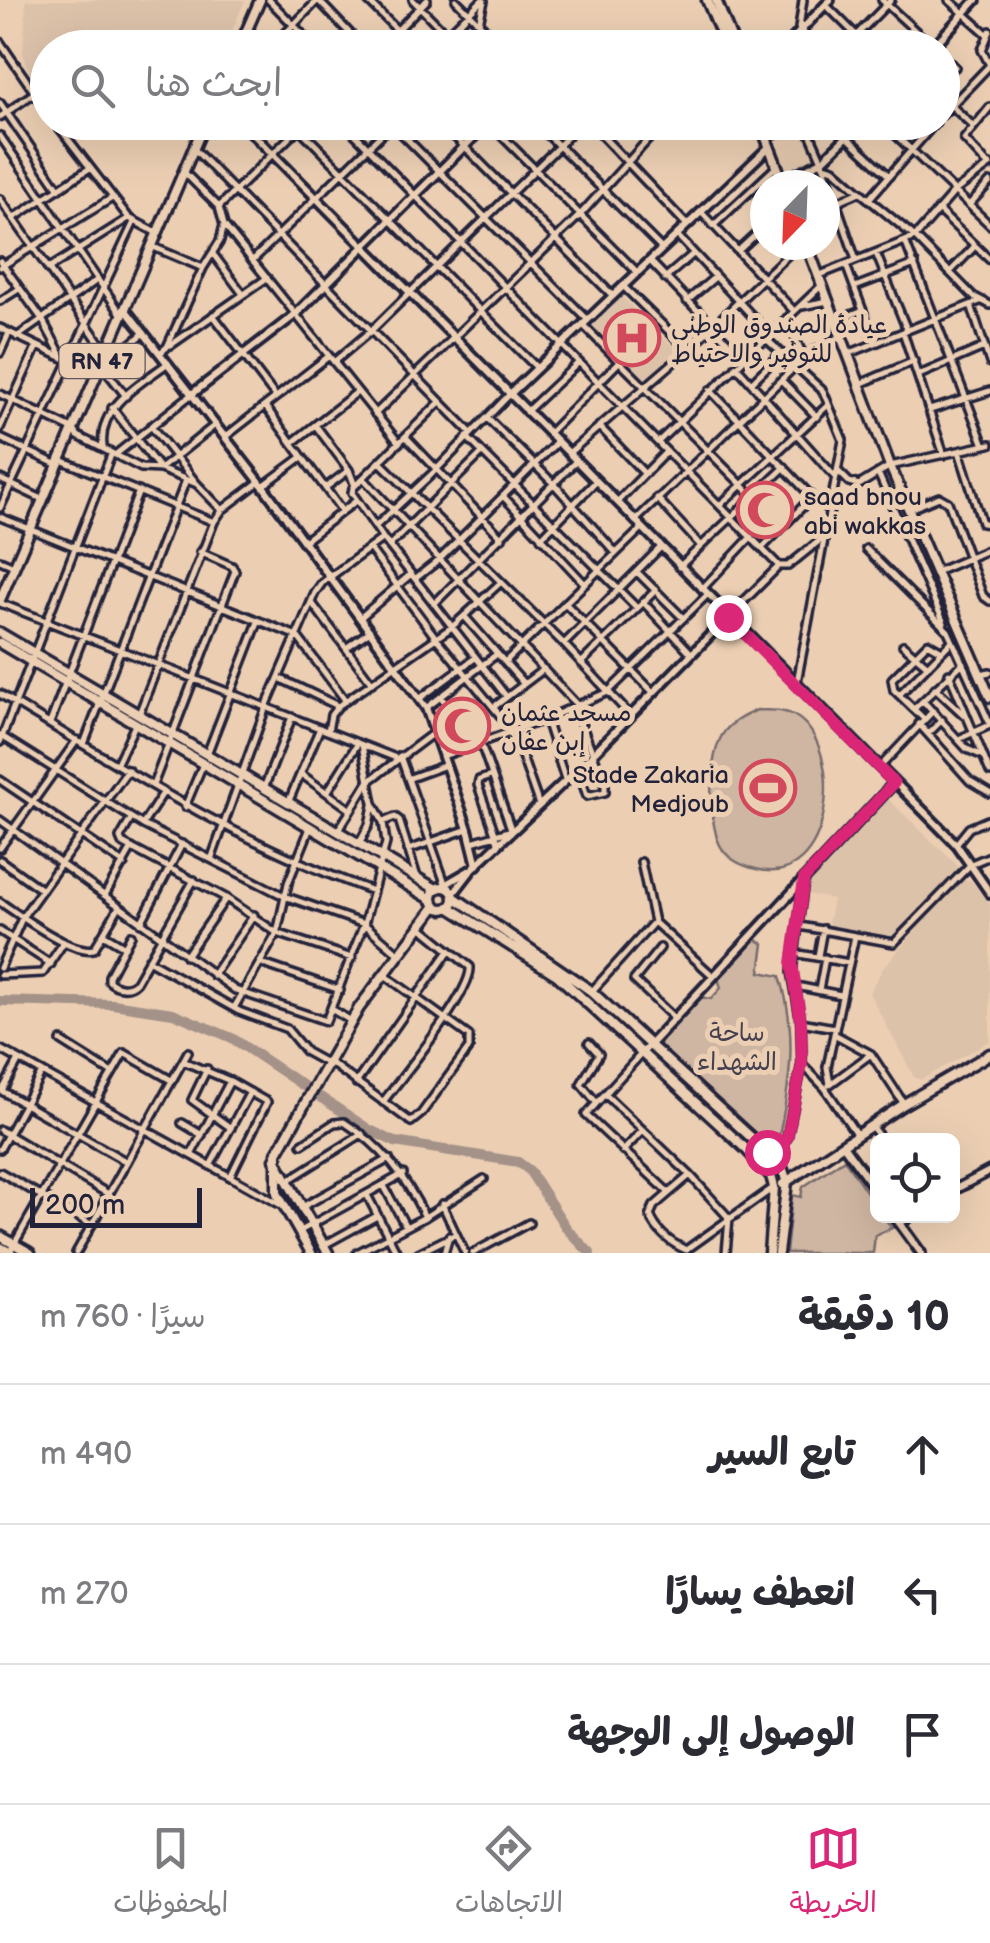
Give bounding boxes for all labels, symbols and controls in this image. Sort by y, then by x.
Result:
search box [30,30,960,140]
icon: search [65,58,120,113]
text: ابحث هنا [145,62,282,107]
north arrow [750,170,840,260]
hospital icon: عيادة الصندوق الوطني للتوفير والاحتياط [602,308,662,368]
place label: عيادة الصندوق الوطني للتوفير والاحتياط [671,310,887,370]
road number: RN 47 [59,344,144,378]
mosque icon: saad bnou abi wakkas [735,480,795,540]
place label: saad bnou abi wakkas [804,482,926,542]
route end [706,595,752,641]
mosque icon: مسجد عثمان إبن عفان [432,696,492,756]
place label: مسجد عثمان إبن عفان [501,698,631,758]
sports icon: Stade Zakaria Medjoub [738,758,798,818]
place label: Stade Zakaria Medjoub [572,760,729,820]
park label: ساحة الشهداء [697,1018,777,1078]
route start [745,1130,791,1176]
map controls [870,1133,960,1223]
button: locate [870,1133,960,1223]
scale bar [30,1183,202,1228]
text: 200 m [45,1189,125,1222]
text: 10 دقيقة [798,1292,950,1343]
text: سيرًا · 760 m [40,1298,206,1337]
icon: ahead [895,1427,950,1482]
text: تابع السير [709,1431,855,1476]
text: 490 m [40,1435,132,1474]
icon: left [895,1567,950,1622]
text: انعطف يسارًا [665,1571,855,1616]
text: 270 m [40,1575,129,1614]
icon: arrive [895,1707,950,1762]
text: الوصول إلى الوجهة [567,1711,855,1756]
tab: المحفوظات [113,1821,229,1927]
tab: الاتجاهات [455,1821,563,1927]
tab: الخريطة [789,1821,877,1927]

